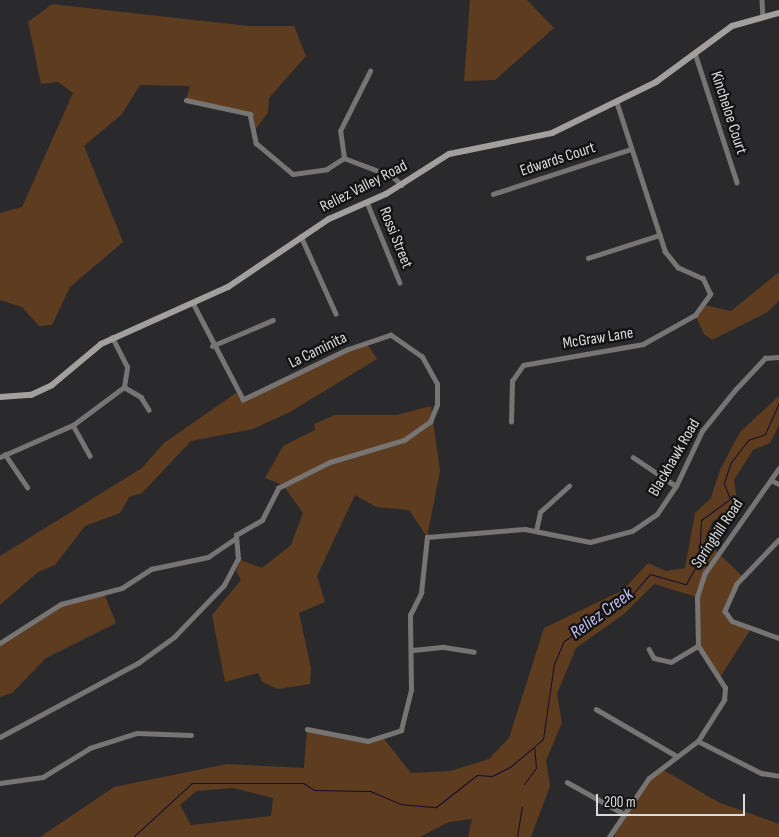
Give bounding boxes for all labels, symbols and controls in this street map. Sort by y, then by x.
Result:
street label: Kincheloe Court [706,69,750,157]
street label: Edwards Court [518,139,598,181]
street label: Reliez Valley Road [317,157,411,217]
street label: Rossi Street [374,205,416,271]
street label: McGraw Lane [561,324,635,354]
street label: La Caminita [286,329,350,373]
street label: Blackhawk Road [645,416,705,500]
street label: Springhill Road [688,496,748,572]
water label: Reliez Creek [566,584,638,644]
scale bar [599,784,748,816]
text: 200 m [604,793,636,812]

